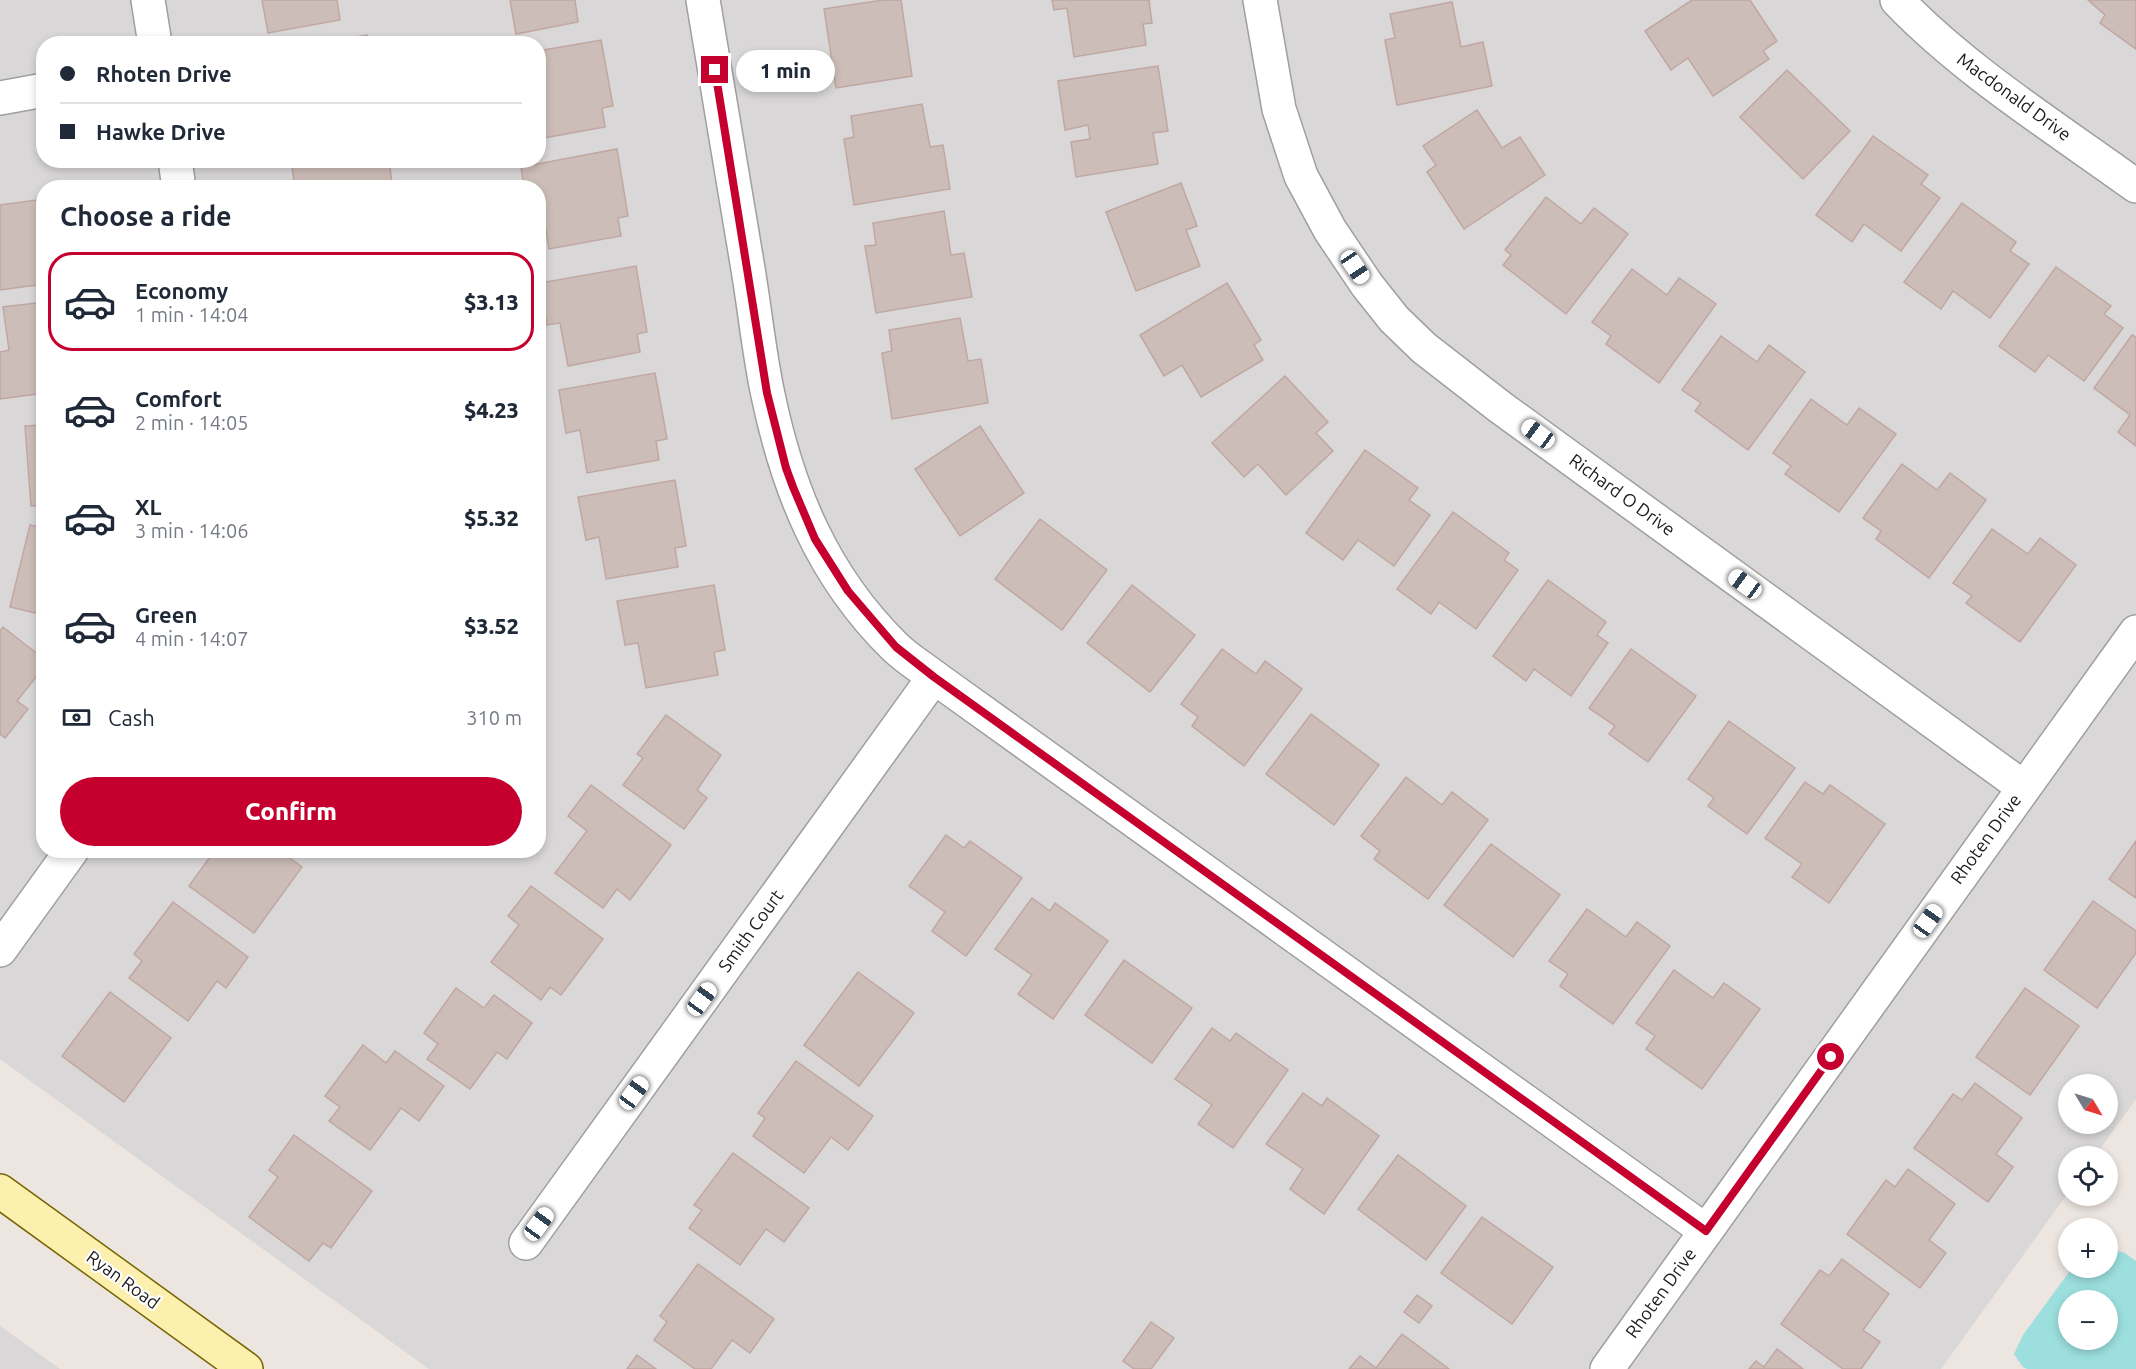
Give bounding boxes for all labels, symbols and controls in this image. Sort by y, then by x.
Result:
street label: Macdonald Drive [1954,48,2075,144]
callout: 1 min [736,49,835,91]
route end [701,56,728,83]
text: 1 min [760,59,811,82]
text: Rhoten Drive [96,61,232,86]
text: Hawke Drive [96,119,226,144]
text: Choose a ride [60,201,232,231]
car [1337,247,1373,287]
icon: car [63,275,117,329]
text: Economy [135,278,228,303]
text: $3.13 [464,289,519,314]
text: 1 min · 14:04 [135,303,249,326]
icon: car [63,383,117,437]
text: Comfort [135,386,222,411]
text: $4.23 [464,397,519,422]
text: 2 min · 14:05 [135,411,249,434]
car [1518,416,1558,452]
street label: Richard O Drive [1566,449,1679,539]
icon: car [63,491,117,545]
text: XL [135,494,162,519]
text: $5.32 [464,505,519,530]
text: 3 min · 14:06 [135,519,249,542]
car [1725,566,1765,602]
icon: car [63,599,117,653]
text: Green [135,602,197,627]
text: $3.52 [464,613,519,638]
text: 4 min · 14:07 [135,627,249,650]
icon: cash [60,701,93,734]
text: Cash [108,705,155,730]
text: 310 m [466,706,522,729]
button: Confirm [60,777,522,846]
street label: Rhoten Drive [1946,790,2024,887]
street label: Smith Court [714,885,787,975]
car [1910,901,1946,941]
car [684,979,720,1019]
route start [1817,1043,1844,1070]
car [616,1073,652,1113]
north arrow [2058,1074,2118,1134]
map controls [2058,1074,2118,1350]
button: locate [2058,1146,2118,1206]
car [521,1204,557,1244]
button: + [2058,1218,2118,1278]
street label: Rhoten Drive [1621,1244,1699,1341]
street label: Ryan Road [83,1246,164,1312]
button: − [2058,1290,2118,1350]

